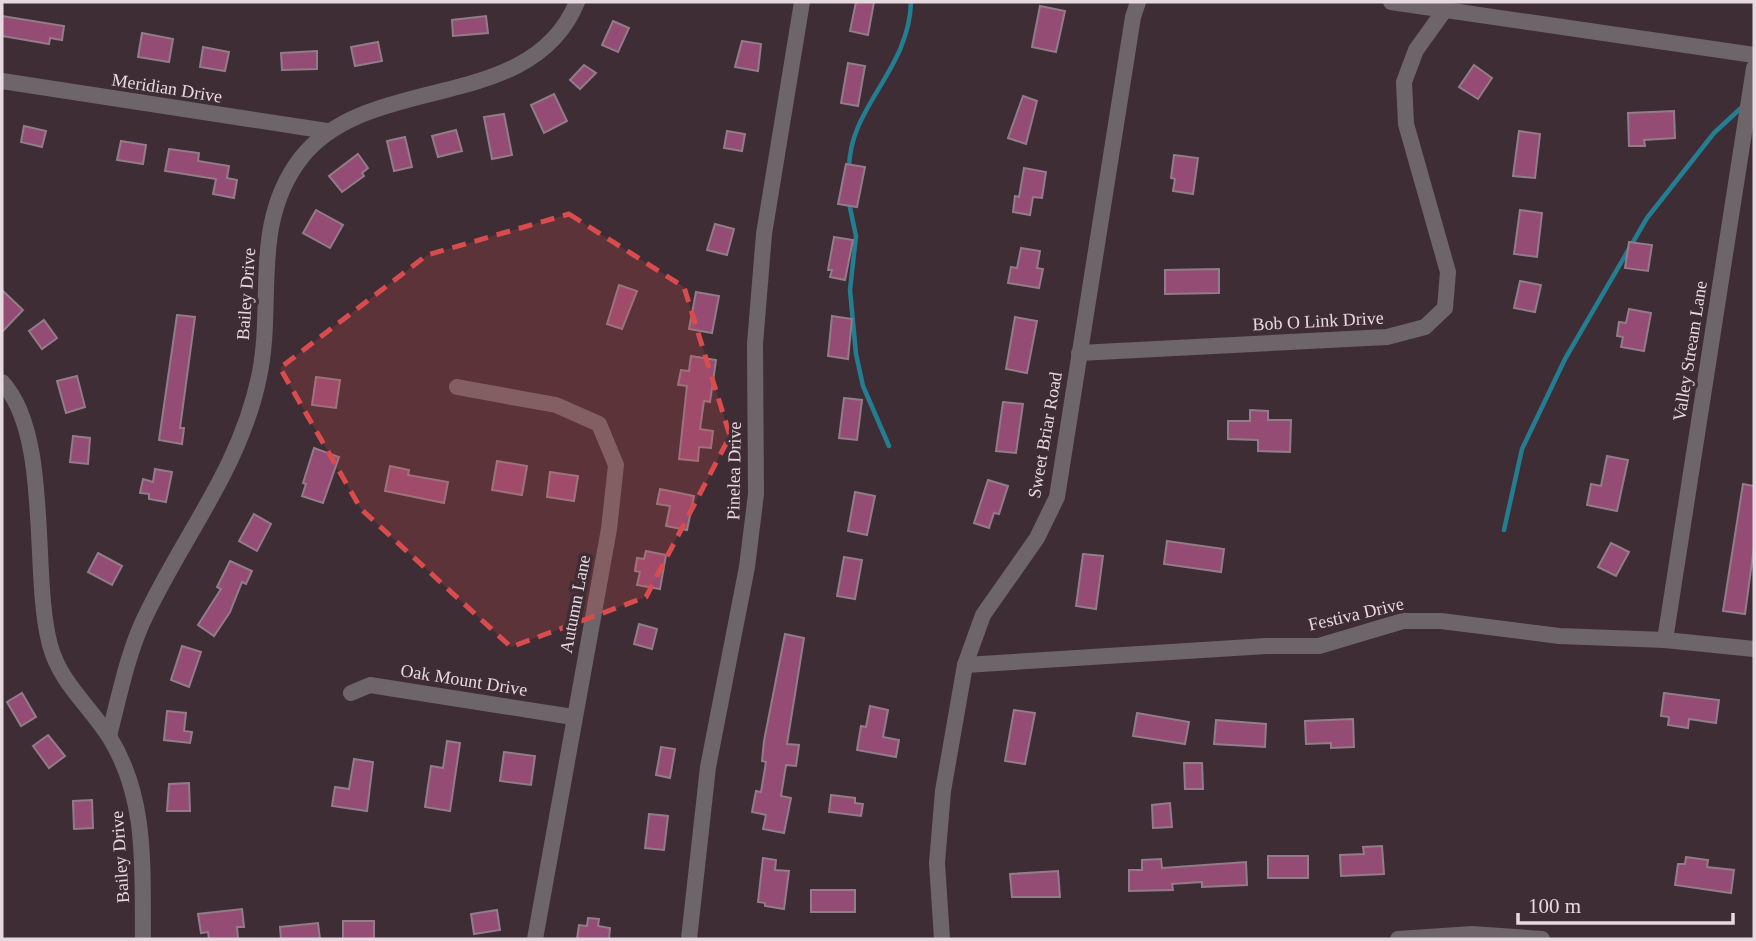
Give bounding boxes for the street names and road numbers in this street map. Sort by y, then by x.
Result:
street label: Meridian Drive [110,69,224,107]
street label: Bailey Drive [233,247,259,341]
street label: Valley Stream Lane [1669,279,1711,423]
street label: Bob O Link Drive [1252,308,1384,334]
street label: Sweet Briar Road [1024,370,1066,500]
street label: Pinelea Drive [723,422,745,520]
street label: Autumn Lane [556,553,594,655]
street label: Festiva Drive [1306,593,1406,635]
street label: Oak Mount Drive [399,660,529,700]
street label: Bailey Drive [107,810,133,904]

